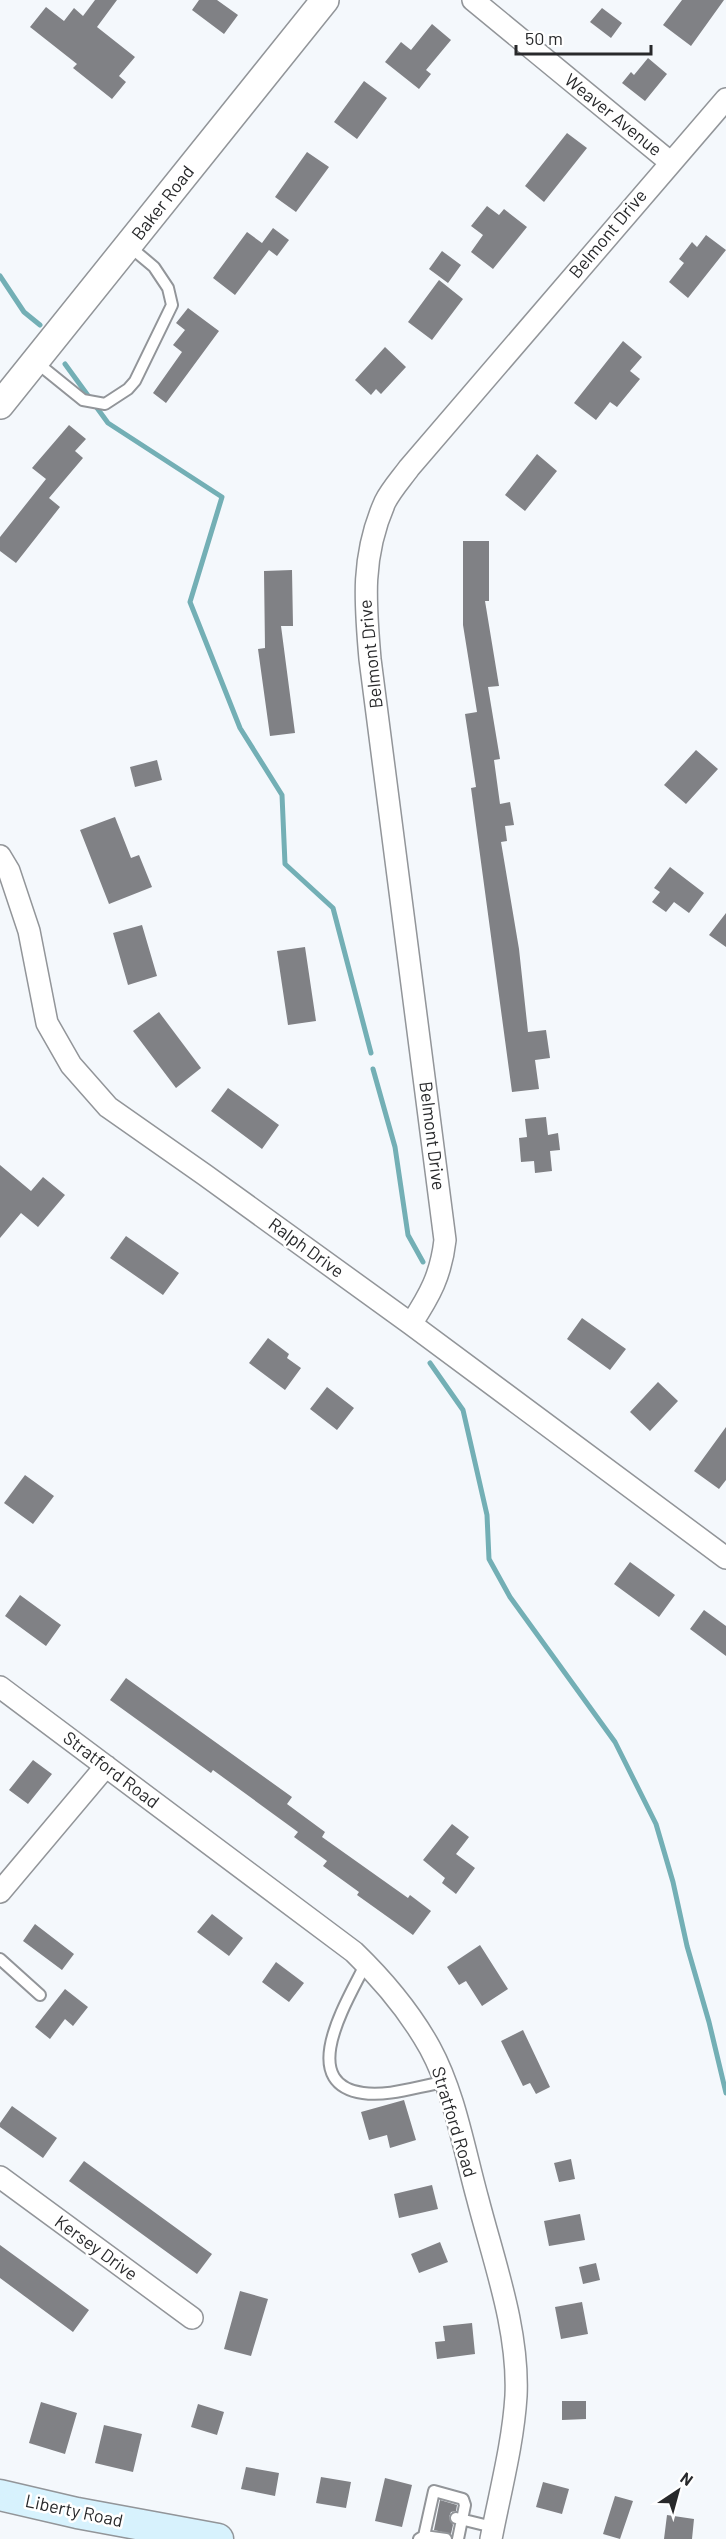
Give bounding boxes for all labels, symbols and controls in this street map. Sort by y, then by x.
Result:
scale bar [516,18,651,56]
text: 50 m [525,27,563,49]
street label: Weaver Avenue [561,68,667,160]
street label: Baker Road [126,161,198,244]
street label: Belmont Drive [564,184,651,282]
street label: Belmont Drive [353,598,387,710]
street label: Belmont Drive [415,1080,451,1192]
street label: Ralph Drive [265,1213,349,1282]
street label: Stratford Road [59,1726,164,1812]
street label: Stratford Road [428,2064,482,2180]
street label: Kersey Drive [51,2210,142,2285]
north arrow [648,2461,708,2521]
text: N [677,2468,697,2489]
street label: Liberty Road [23,2489,125,2531]

